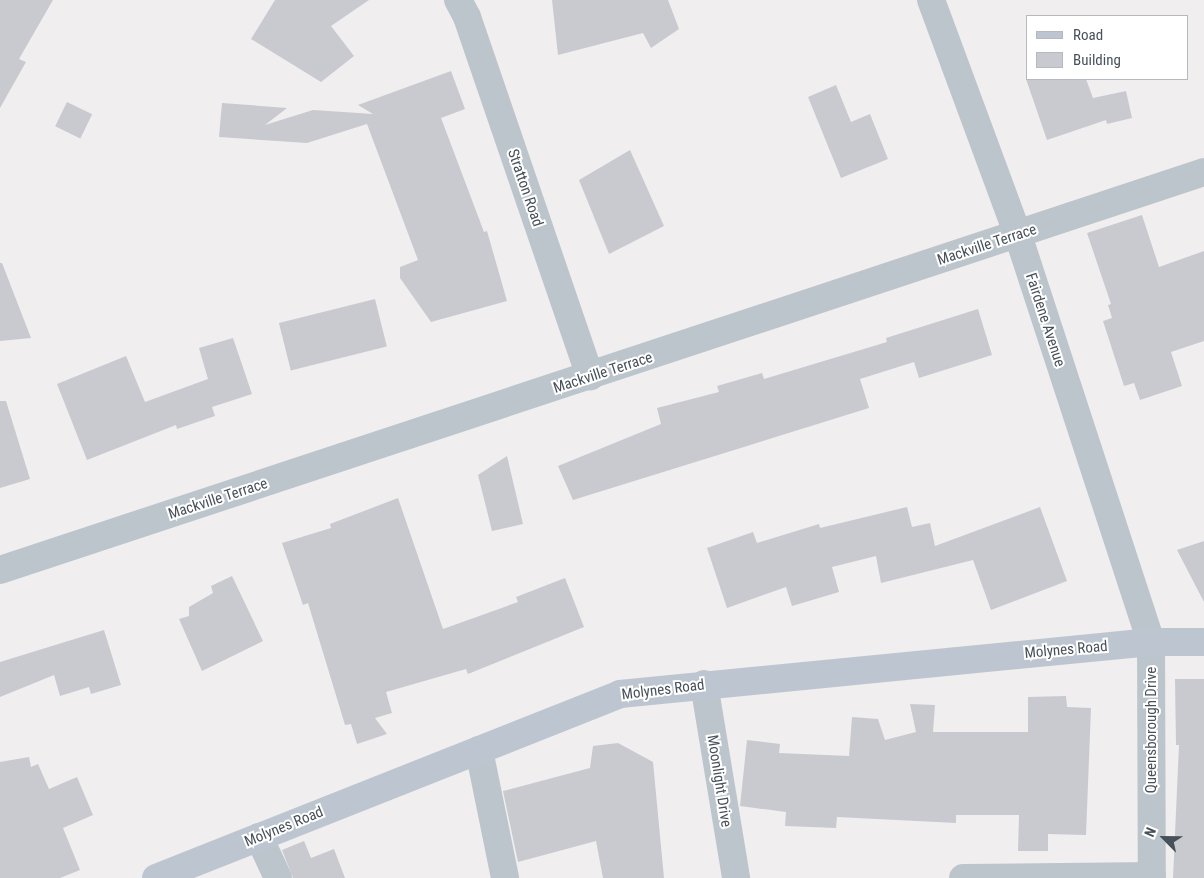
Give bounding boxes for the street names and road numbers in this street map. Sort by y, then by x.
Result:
street label: Stratton Road [503,147,547,229]
street label: Mackville Terrace [935,220,1039,270]
street label: Fairdene Avenue [1021,271,1069,369]
street label: Mackville Terrace [551,348,655,398]
street label: Mackville Terrace [166,474,270,524]
street label: Molynes Road [1024,637,1108,663]
street label: Queensborough Drive [1143,667,1161,793]
street label: Molynes Road [621,676,705,704]
street label: Moonlight Drive [703,734,735,828]
street label: Molynes Road [242,803,326,851]

